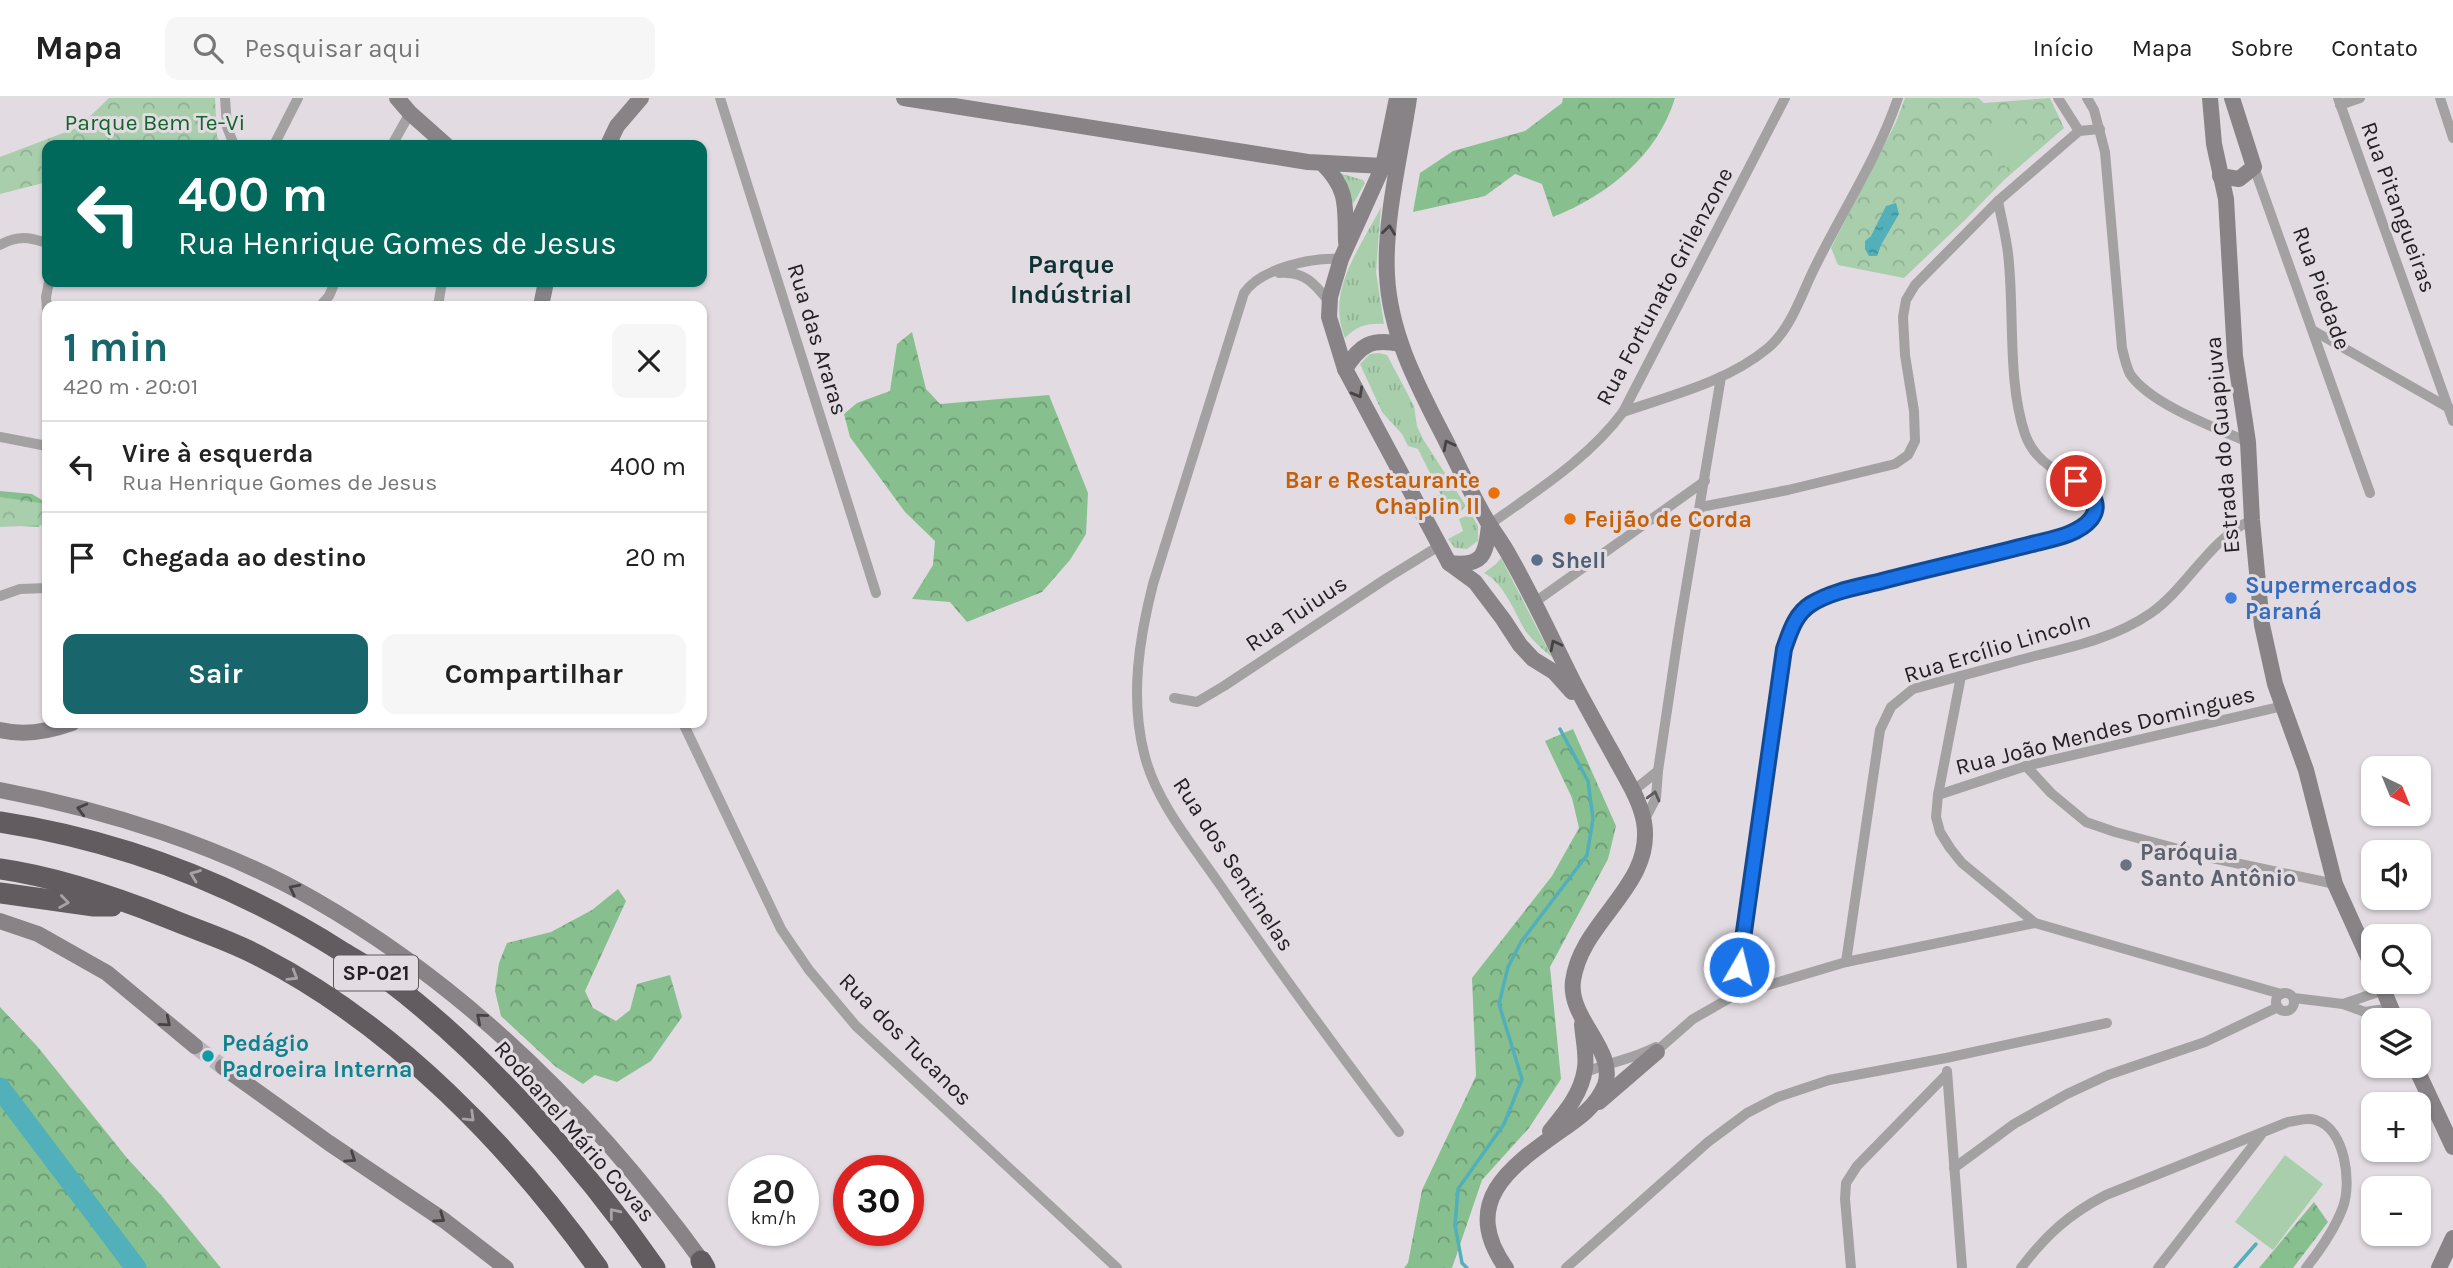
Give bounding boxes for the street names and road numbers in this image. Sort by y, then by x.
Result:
street label: Rua Pitangueiras [2355,118,2442,296]
street label: Rua Fortunato Grilenzone [1590,163,1739,410]
street label: Rua Piedade [2287,223,2356,354]
street label: Rua das Araras [782,260,853,418]
street label: Estrada do Guapiuva [2200,335,2245,555]
street label: Rua Tuiuus [1240,570,1352,657]
street label: Rua Ercílio Lincoln [1901,606,2094,689]
street label: Rua João Mendes Domingues [1953,680,2258,781]
street label: Rua dos Sentinelas [1167,772,1300,956]
road number: SP-021 [334,956,418,990]
street label: Rua dos Tucanos [834,967,978,1111]
street label: Rodoanel Mário Covas [489,1035,661,1228]

